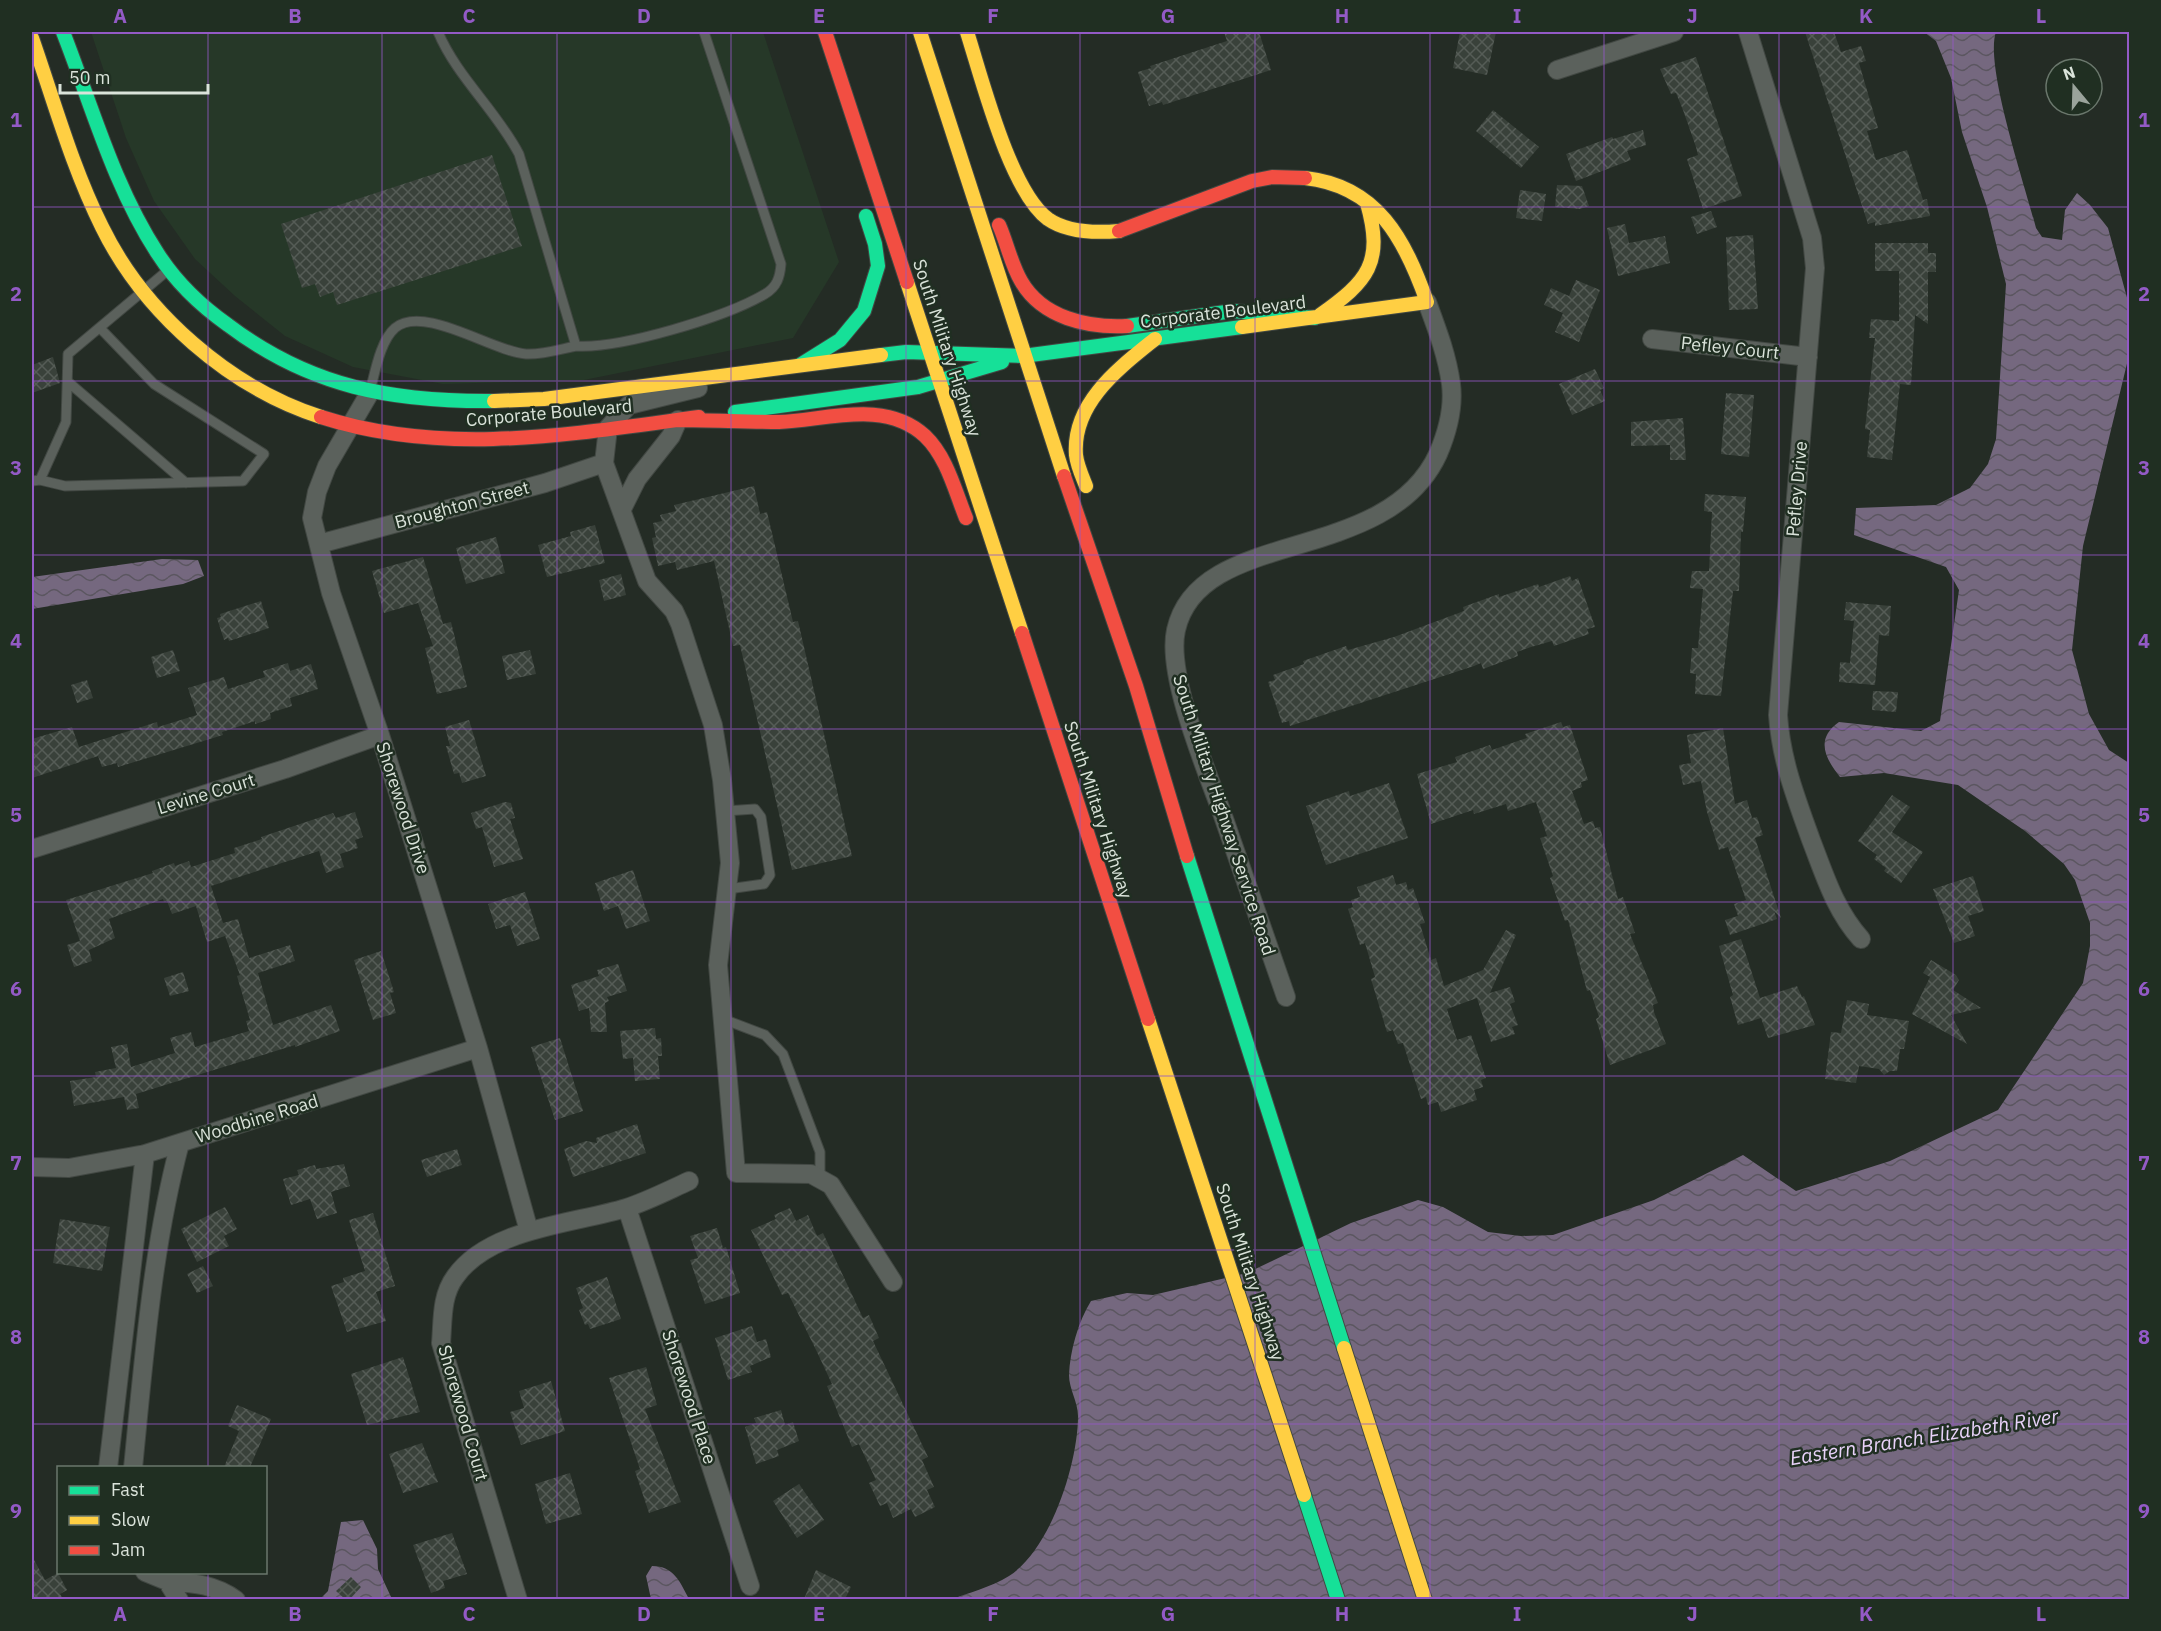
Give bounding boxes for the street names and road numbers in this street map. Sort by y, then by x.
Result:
street label: South Military Highway [908,256,987,439]
street label: Corporate Boulevard [1139,290,1307,333]
street label: Pefley Court [1680,331,1780,364]
street label: Corporate Boulevard [465,394,633,431]
street label: Pefley Drive [1781,440,1812,538]
street label: Broughton Street [392,475,532,534]
street label: South Military Highway Service Road [1168,671,1281,958]
street label: South Military Highway [1059,718,1138,901]
street label: Shorewood Drive [371,739,436,877]
street label: Levine Court [154,768,257,819]
street label: Woodbine Road [193,1089,321,1148]
street label: South Military Highway [1211,1180,1290,1363]
street label: Shorewood Place [657,1327,722,1467]
street label: Shorewood Court [433,1342,494,1483]

